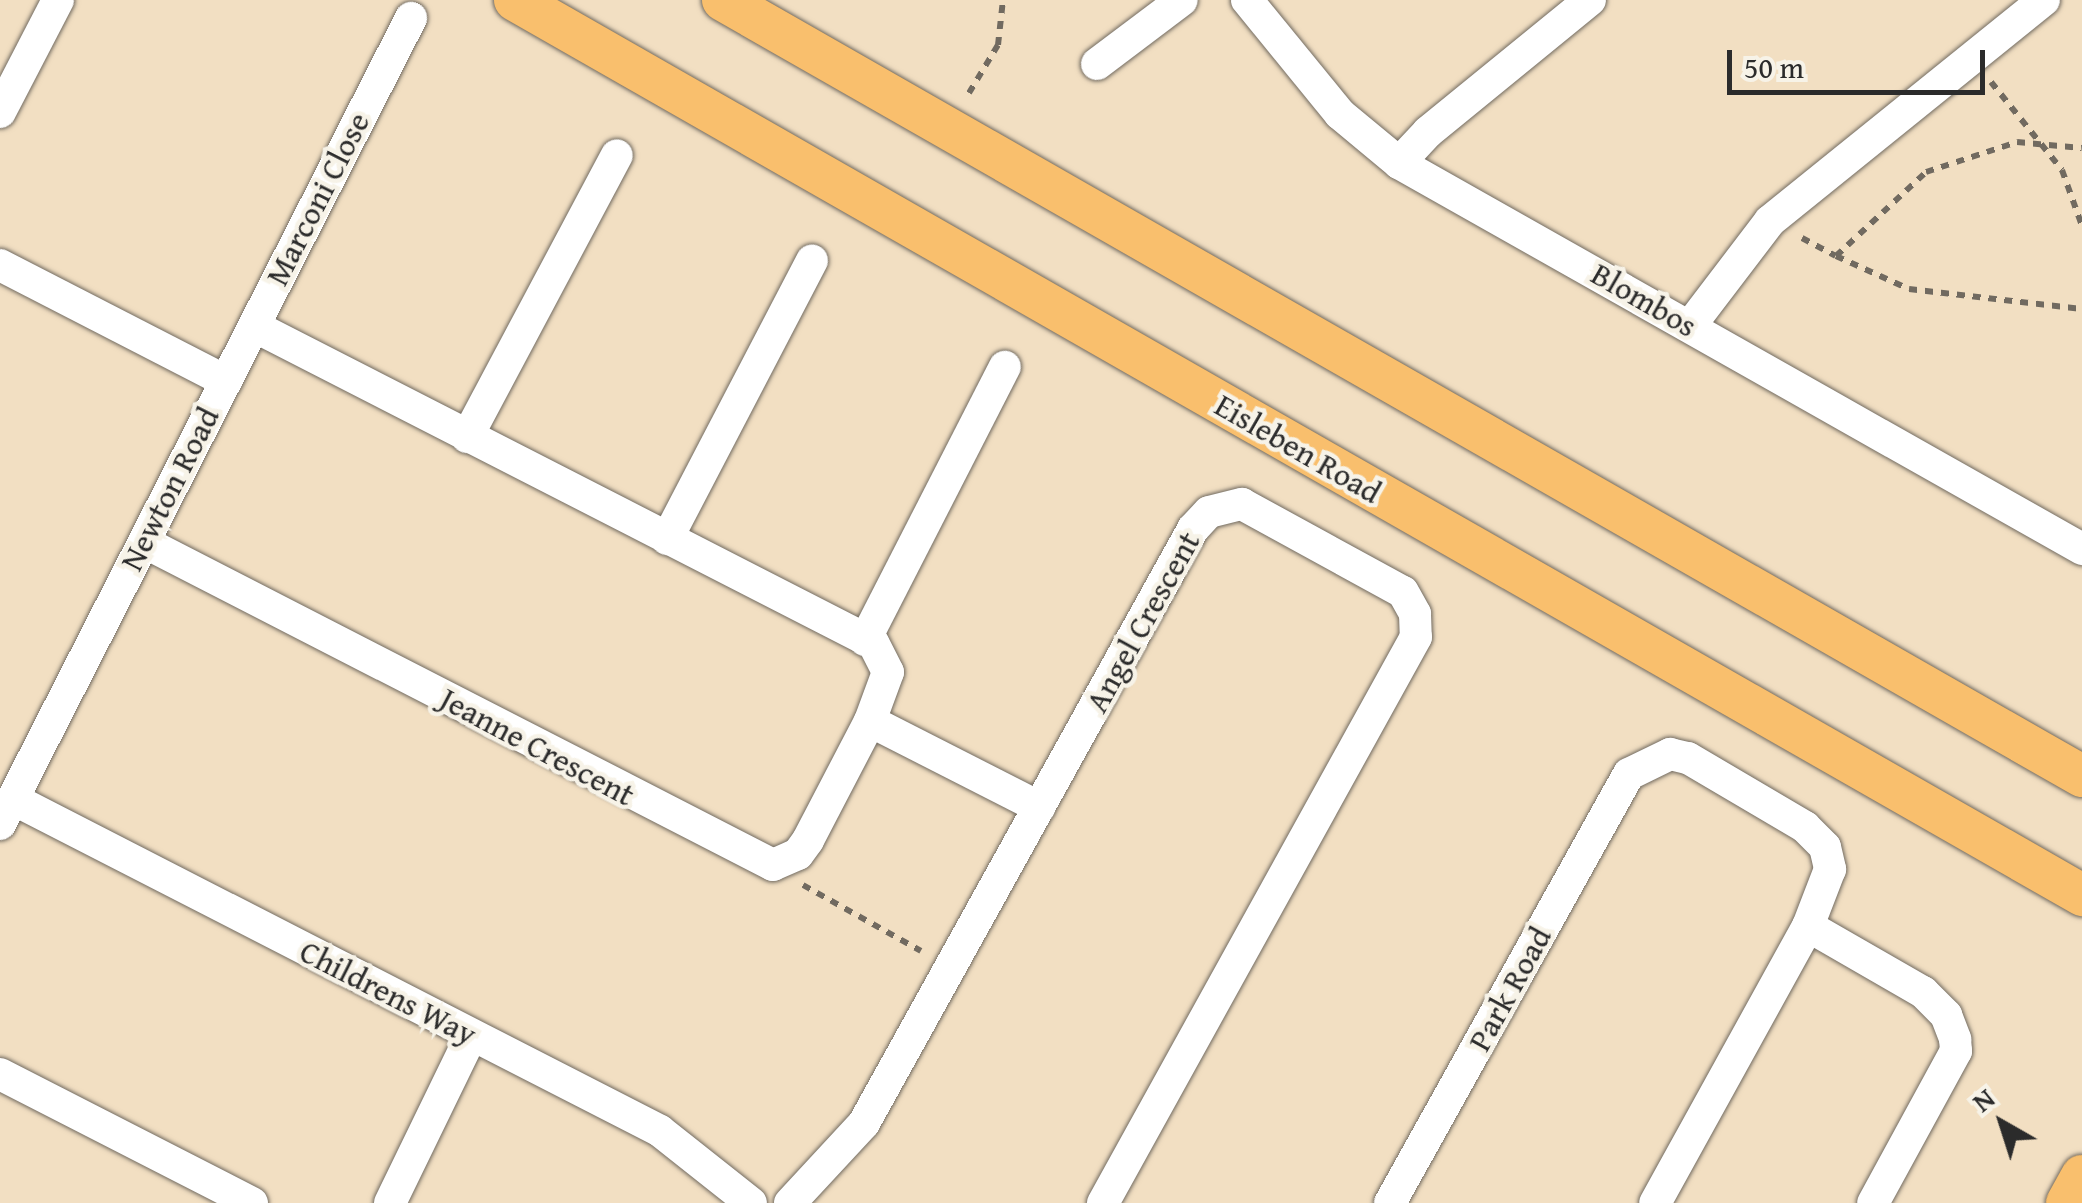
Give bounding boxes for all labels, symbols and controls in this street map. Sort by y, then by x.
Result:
scale bar [1732,30,1990,92]
text: 50 m [1744,45,1804,89]
street label: Marconi Close [258,106,378,292]
street label: Blombos [1585,255,1703,345]
street label: Eisleben Road [1208,386,1388,512]
street label: Newton Road [112,401,228,577]
street label: Angel Crescent [1078,525,1208,719]
street label: Jeanne Crescent [433,680,641,814]
street label: Park Road [1460,920,1560,1058]
street label: Childrens Way [293,932,483,1054]
north arrow [1952,1073,2052,1173]
text: N [1963,1077,2003,1121]

